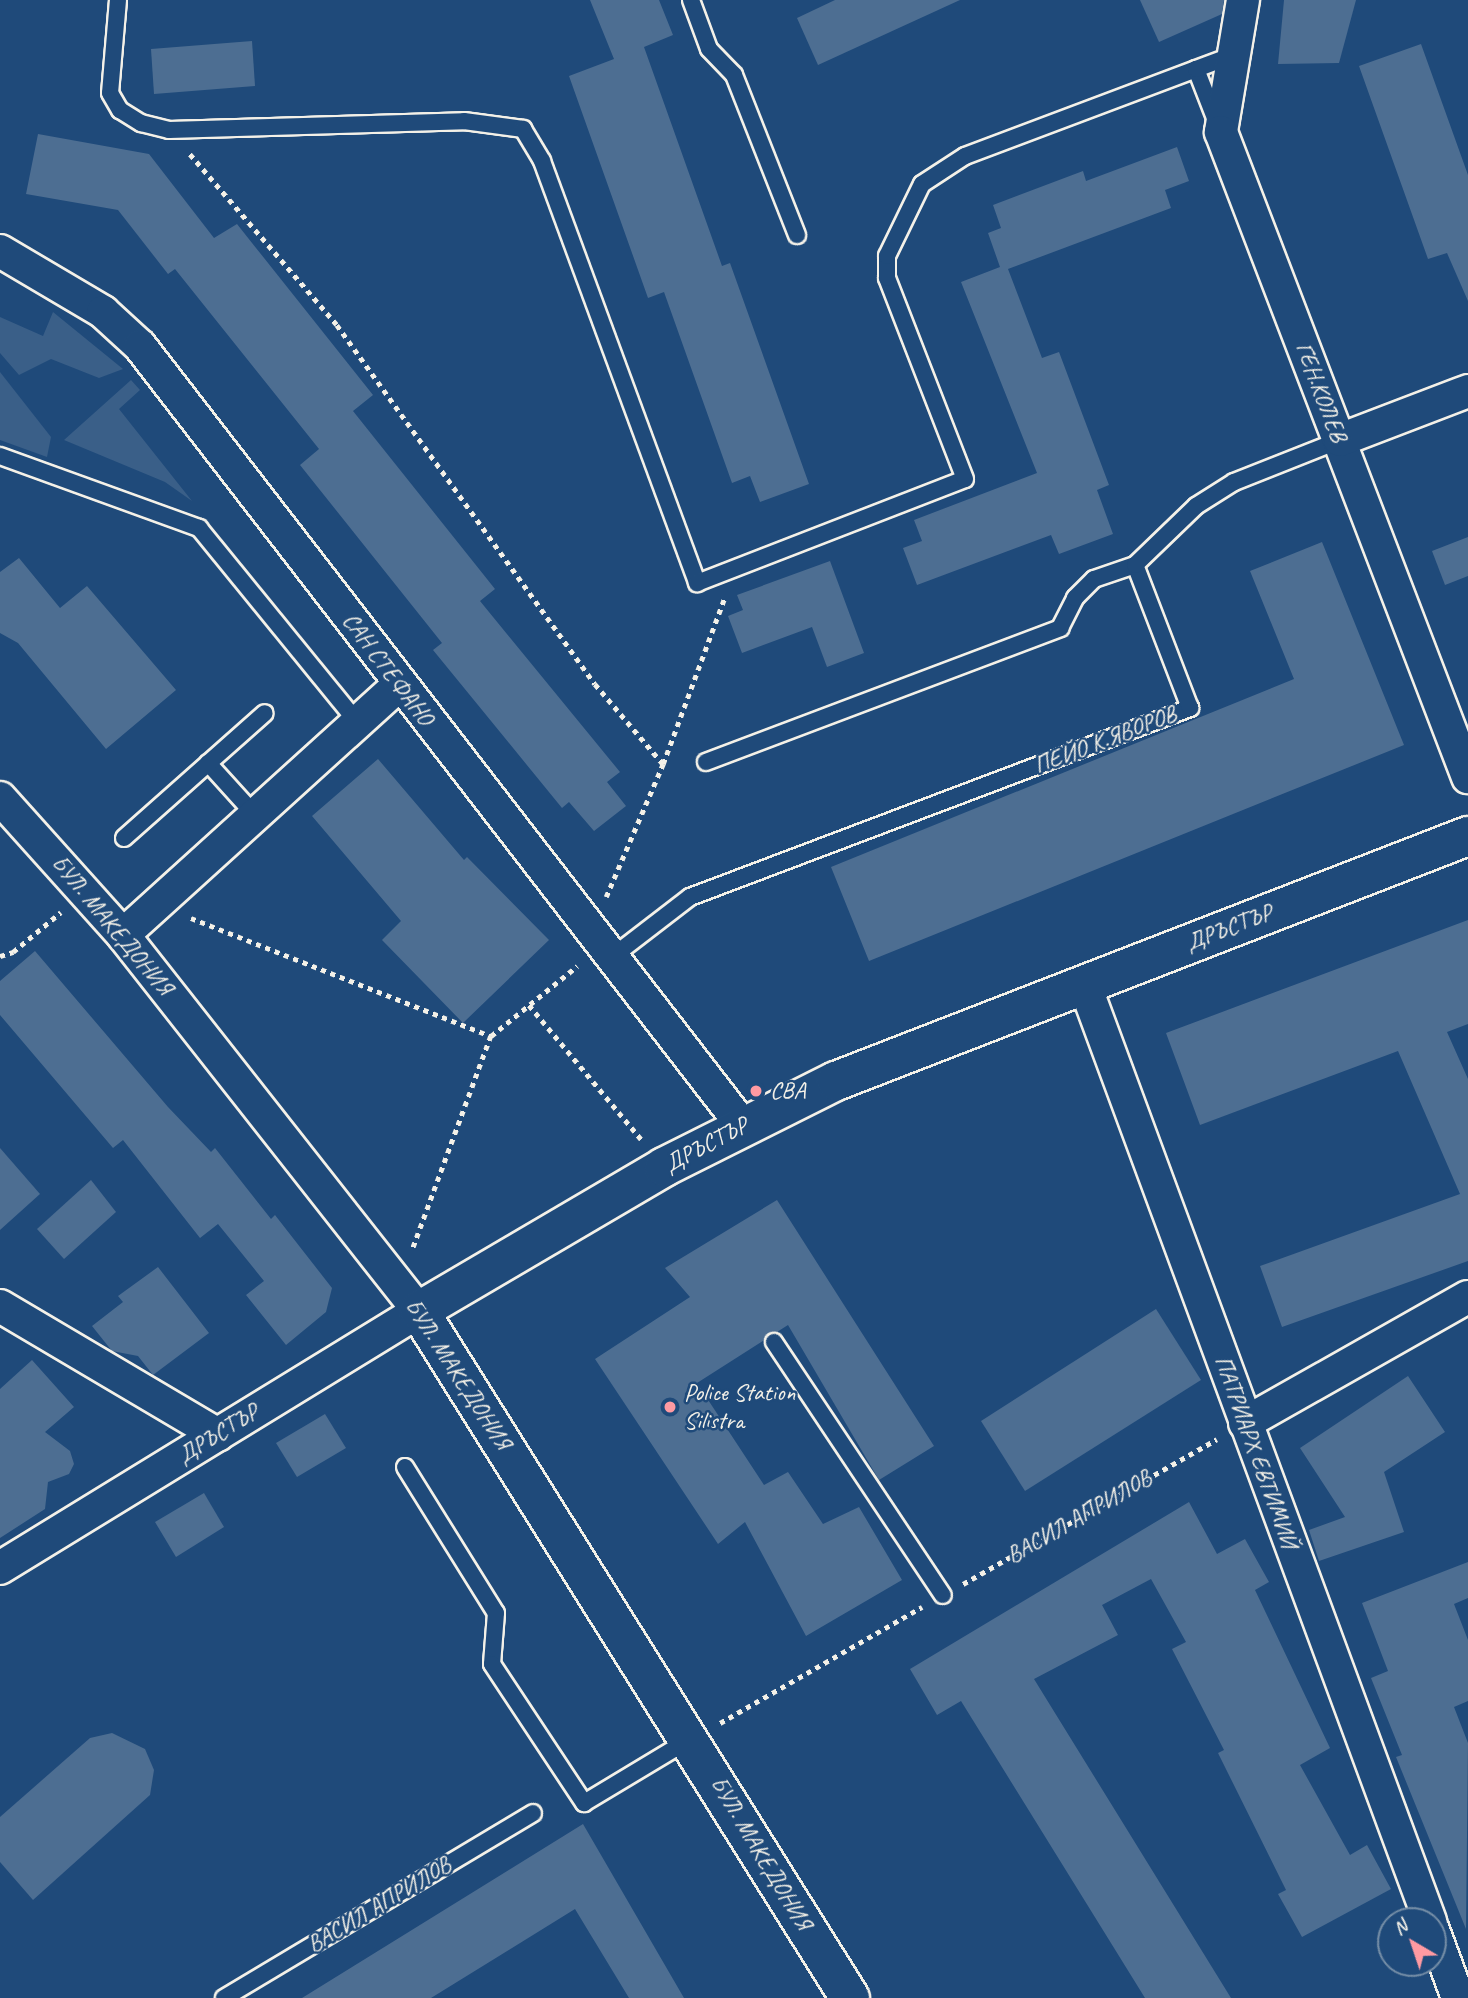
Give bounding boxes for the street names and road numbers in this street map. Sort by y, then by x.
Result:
street label: ГЕН.КОЛЕВ [1289,338,1353,446]
street label: САН СТЕФАНО [336,607,440,731]
street label: ПЕЙО К.ЯВОРОВ [1030,700,1180,780]
street label: БУЛ. МАКЕДОНИЯ [45,849,179,1001]
street label: ДРЪСТЪР [1182,898,1276,958]
street label: ДРЪСТЪР [659,1111,753,1179]
street label: БУЛ. МАКЕДОНИЯ [399,1293,517,1455]
street label: ПАТРИАРХ ЕВТИМИЙ [1208,1352,1304,1552]
street label: ДРЪСТЪР [172,1398,264,1470]
street label: ВАСИЛ АПРИЛОВ [1002,1464,1156,1570]
street label: БУЛ. МАКЕДОНИЯ [704,1771,818,1935]
street label: ВАСИЛ АПРИЛОВ [302,1851,456,1959]

